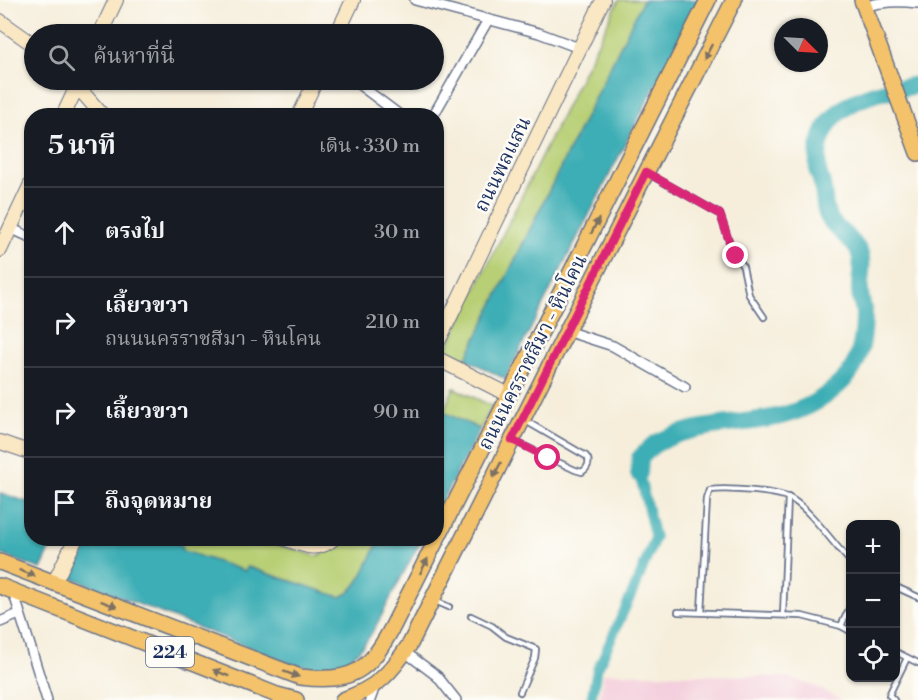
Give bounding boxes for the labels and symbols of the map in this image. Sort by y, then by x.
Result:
north arrow [774,18,828,72]
one-way arrow [703,43,713,61]
street label: ถนนพลแสน [469,113,537,217]
one-way arrow [590,217,599,234]
route end [722,242,748,268]
street label: ถนนนครราชสีมา - หินโคน [470,249,594,455]
route start [534,444,560,470]
one-way arrow [492,461,501,478]
one-way arrow [420,557,429,574]
one-way arrow [18,568,36,578]
one-way arrow [100,600,118,609]
road number: 224 [146,637,194,667]
one-way arrow [212,667,230,677]
one-way arrow [282,669,300,679]

